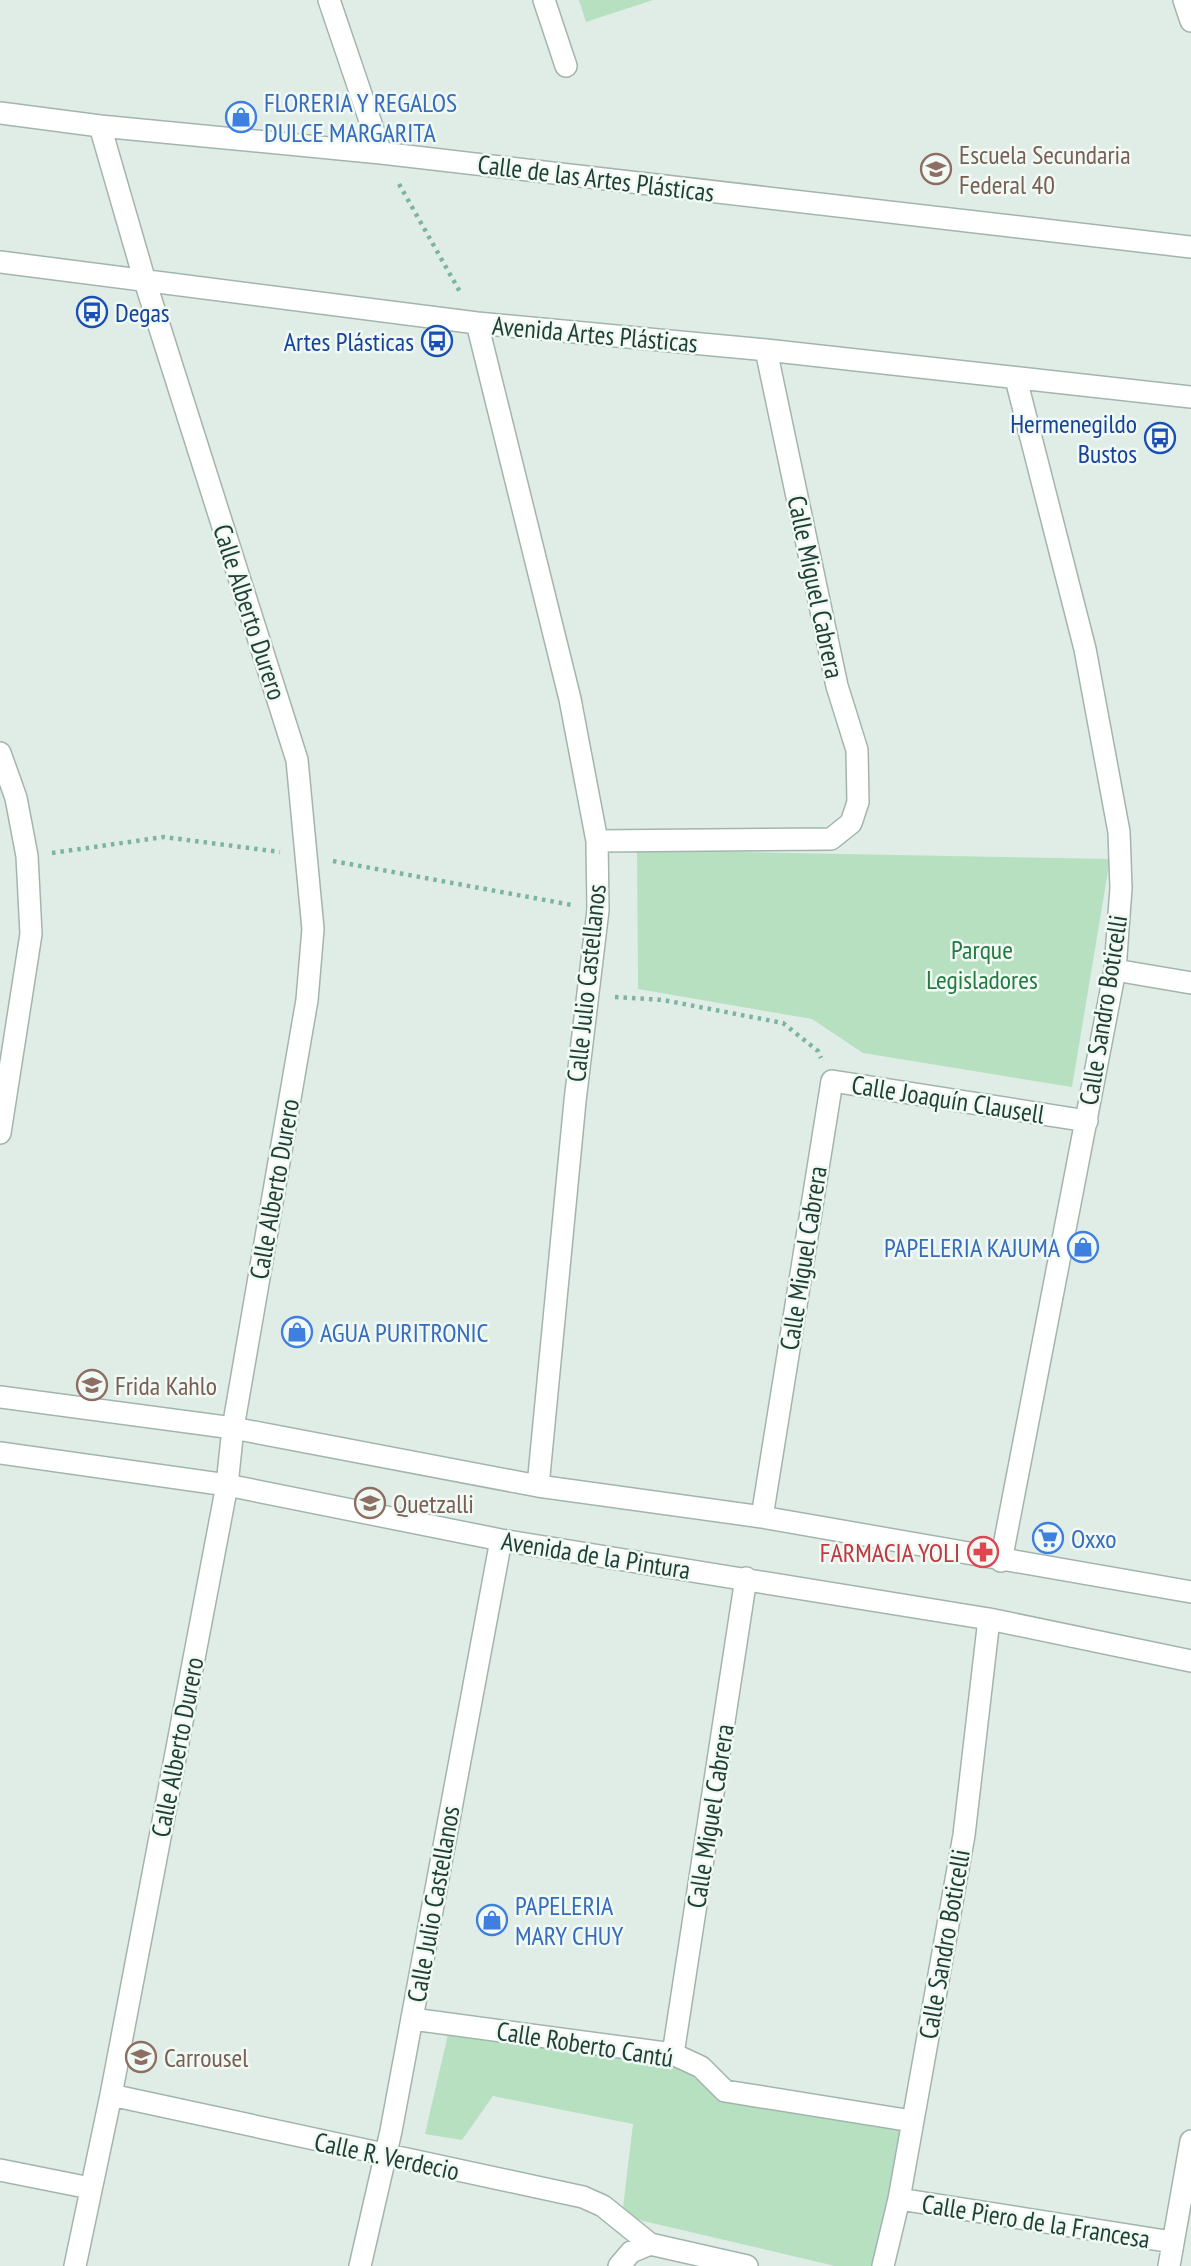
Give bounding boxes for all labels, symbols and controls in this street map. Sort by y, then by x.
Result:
place label: FLORERIA Y REGALOS DULCE MARGARITA [264,86,457,149]
shop icon: FLORERIA Y REGALOS DULCE MARGARITA [224,100,258,134]
place label: Escuela Secundaria Federal 40 [959,138,1131,201]
street label: Calle de las Artes Plásticas [476,147,716,209]
school or university icon: Escuela Secundaria Federal 40 [919,152,953,186]
bus stop icon: Degas [75,295,109,329]
place label: Degas [115,296,170,329]
street label: Avenida Artes Plásticas [491,309,699,359]
bus stop icon: Artes Plásticas [420,324,454,358]
place label: Artes Plásticas [284,325,414,358]
place label: Hermenegildo Bustos [1010,407,1137,470]
bus stop icon: Hermenegildo Bustos [1143,421,1177,455]
street label: Calle Miguel Cabrera [781,493,851,681]
street label: Calle Alberto Durero [206,520,294,704]
street label: Calle Julio Castellanos [559,882,613,1084]
street label: Calle Sandro Boticelli [1072,913,1134,1107]
park label: Parque Legisladores [926,933,1038,996]
street label: Calle Joaquín Clausell [849,1067,1047,1131]
street label: Calle Alberto Durero [242,1096,306,1282]
street label: Calle Miguel Cabrera [772,1164,834,1352]
shop icon: PAPELERIA KAJUMA [1066,1230,1100,1264]
place label: PAPELERIA KAJUMA [884,1231,1061,1264]
shop icon: AGUA PURITRONIC [280,1315,314,1349]
place label: AGUA PURITRONIC [320,1316,489,1349]
school or university icon: Frida Kahlo [75,1368,109,1402]
place label: Frida Kahlo [115,1369,217,1402]
school or university icon: Quetzalli [353,1486,387,1520]
place label: Quetzalli [393,1487,474,1520]
supermarket icon: Oxxo [1031,1521,1065,1555]
place label: Oxxo [1071,1522,1117,1555]
street label: Avenida de la Pintura [499,1524,693,1586]
pharmacy icon: FARMACIA YOLI [966,1535,1000,1569]
place label: FARMACIA YOLI [820,1536,960,1569]
street label: Calle Alberto Durero [143,1654,211,1840]
street label: Calle Miguel Cabrera [679,1722,741,1910]
street label: Calle Julio Castellanos [399,1803,467,2005]
street label: Calle Sandro Boticelli [911,1847,977,2041]
place label: PAPELERIA MARY CHUY [515,1889,623,1952]
shop icon: PAPELERIA MARY CHUY [475,1903,509,1937]
street label: Calle Roberto Cantú [494,2014,676,2074]
school or university icon: Carrousel [124,2040,158,2074]
place label: Carrousel [164,2041,248,2074]
street label: Calle R. Verdecio [312,2125,462,2187]
street label: Calle Piero de la Francesa [920,2187,1152,2255]

